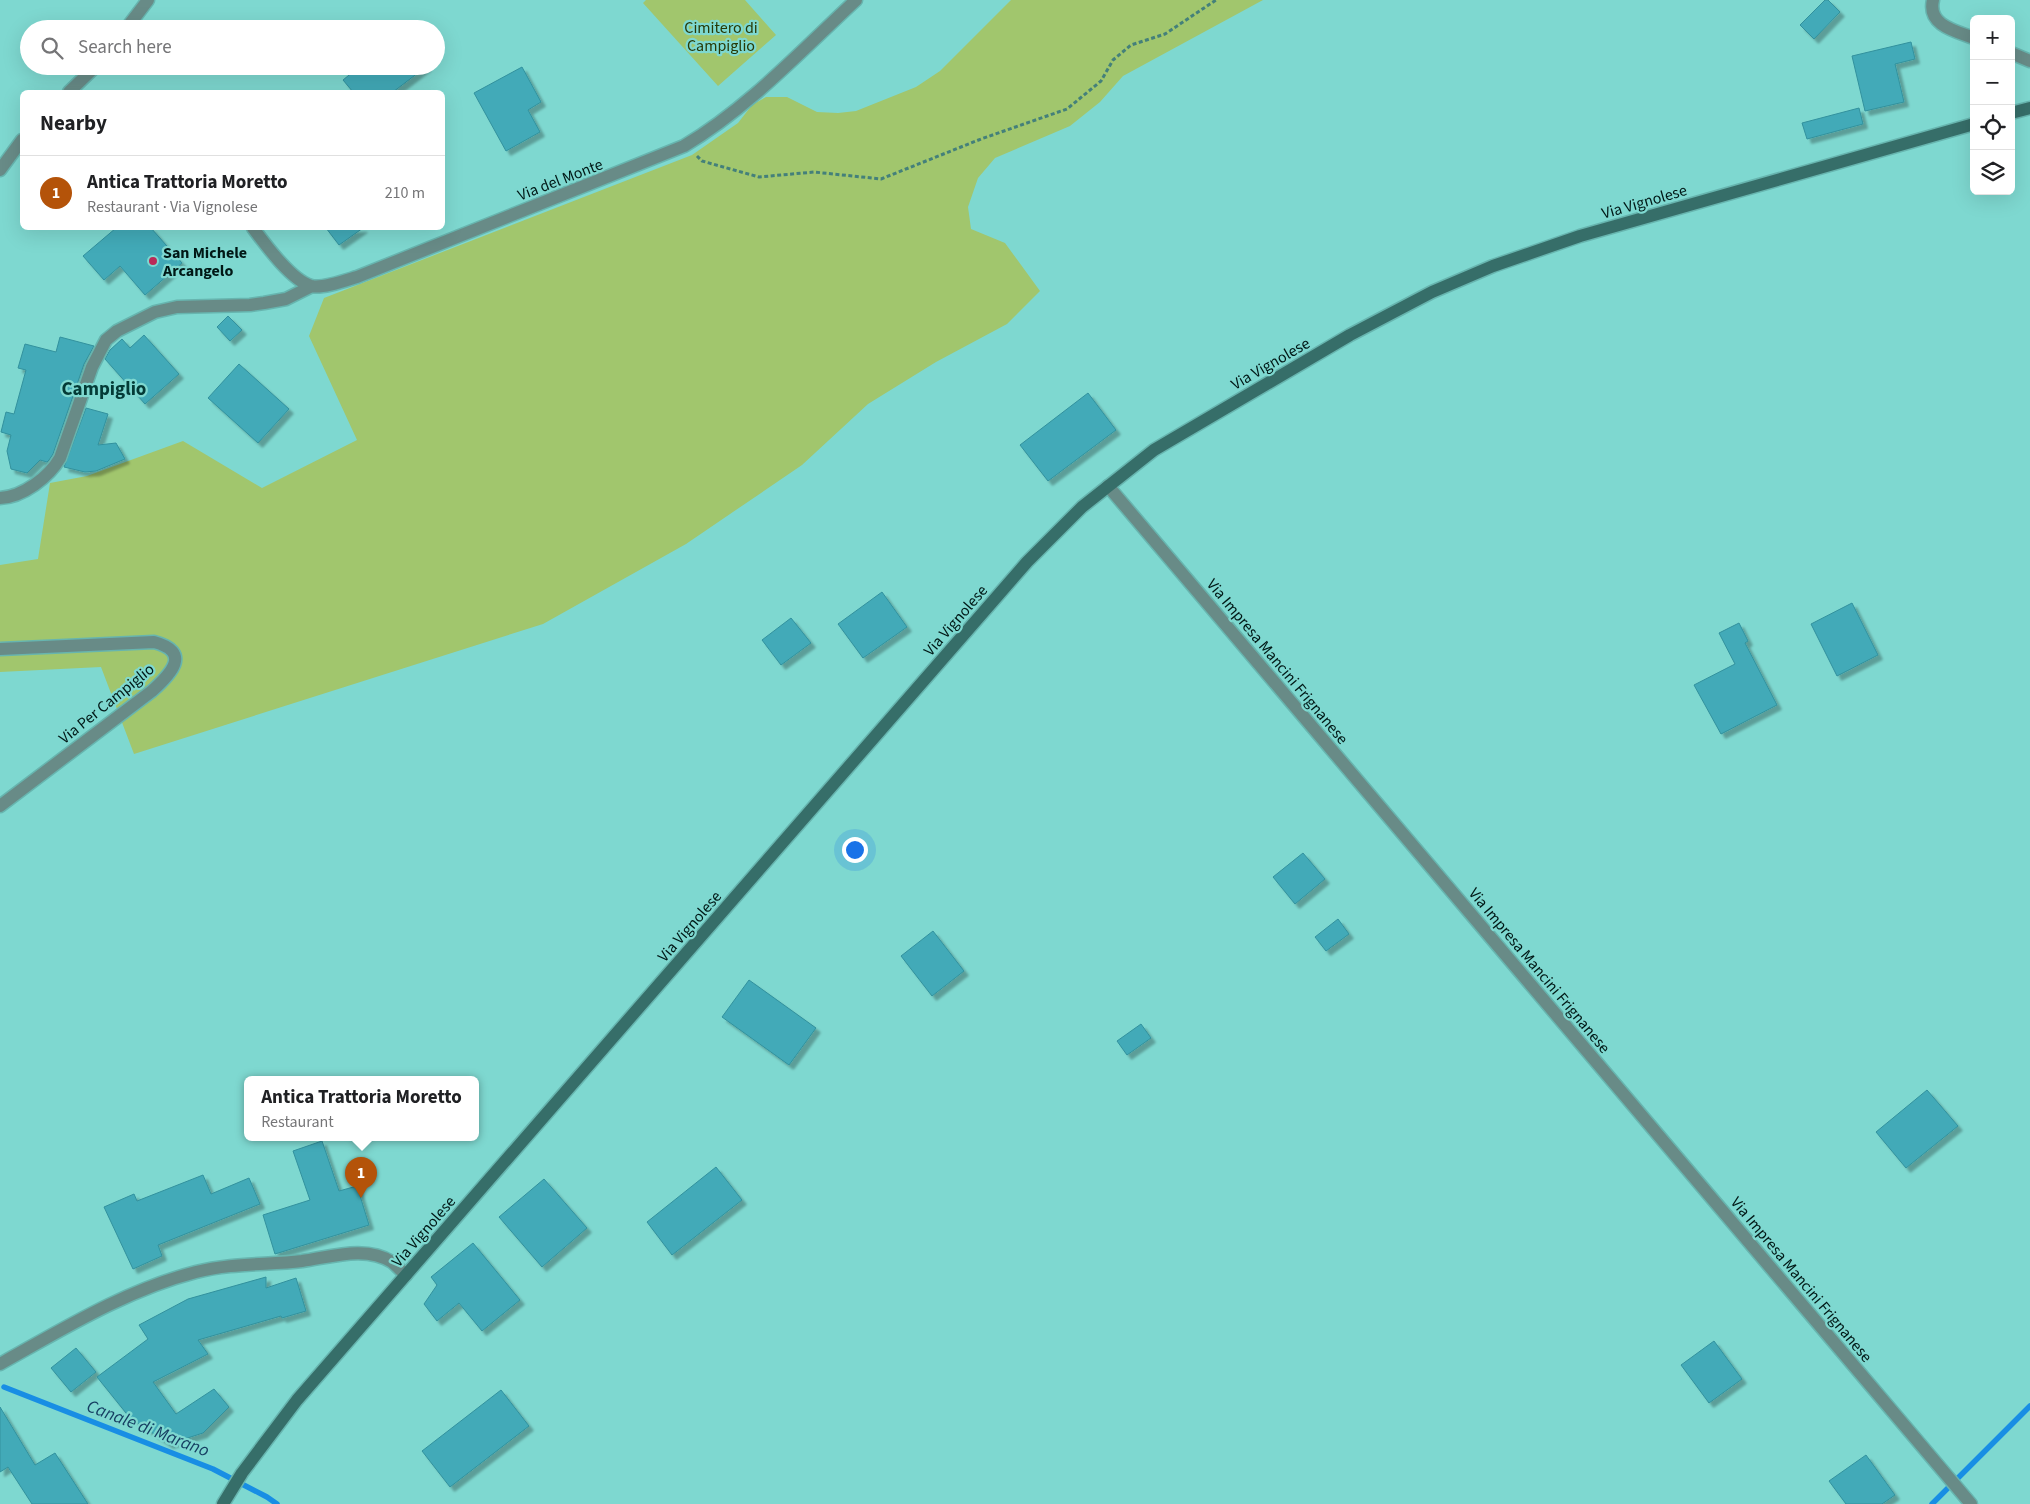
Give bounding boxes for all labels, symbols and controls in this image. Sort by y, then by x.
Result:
map controls [1970,15,2015,195]
button: + [1970,15,2015,60]
park label: Cimitero di Campiglio [684,17,758,57]
search box [20,20,445,75]
icon: search [38,34,66,62]
text: Search here [78,34,172,61]
button: − [1970,60,2015,105]
button: locate [1970,105,2015,150]
text: Nearby [40,108,107,138]
button: layers [1970,150,2015,195]
street label: Via del Monte [515,154,606,206]
text: Antica Trattoria Moretto [87,169,288,196]
street label: Via Vignolese [1599,179,1690,225]
text: 1 [52,182,60,204]
text: 210 m [385,182,425,204]
text: Restaurant · Via Vignolese [87,196,258,218]
place label: San Michele Arcangelo [162,242,247,282]
marker: San Michele Arcangelo [147,255,159,267]
street label: Via Vignolese [1227,332,1314,395]
district label: Campiglio [62,376,146,403]
street label: Via Impresa Mancini Frignanese [1201,574,1353,749]
street label: Via Vignolese [919,580,993,661]
street label: Via Per Campiglio [54,658,159,749]
your location [842,837,868,863]
street label: Via Impresa Mancini Frignanese [1463,883,1615,1058]
street label: Via Vignolese [653,886,727,967]
popup [244,1076,479,1141]
text: Antica Trattoria Moretto [261,1084,462,1111]
text: Restaurant [261,1111,334,1133]
pin: 1 [345,1157,377,1198]
street label: Via Vignolese [387,1191,461,1272]
street label: Via Impresa Mancini Frignanese [1725,1192,1877,1367]
water label: Canale di Marano [83,1394,213,1463]

